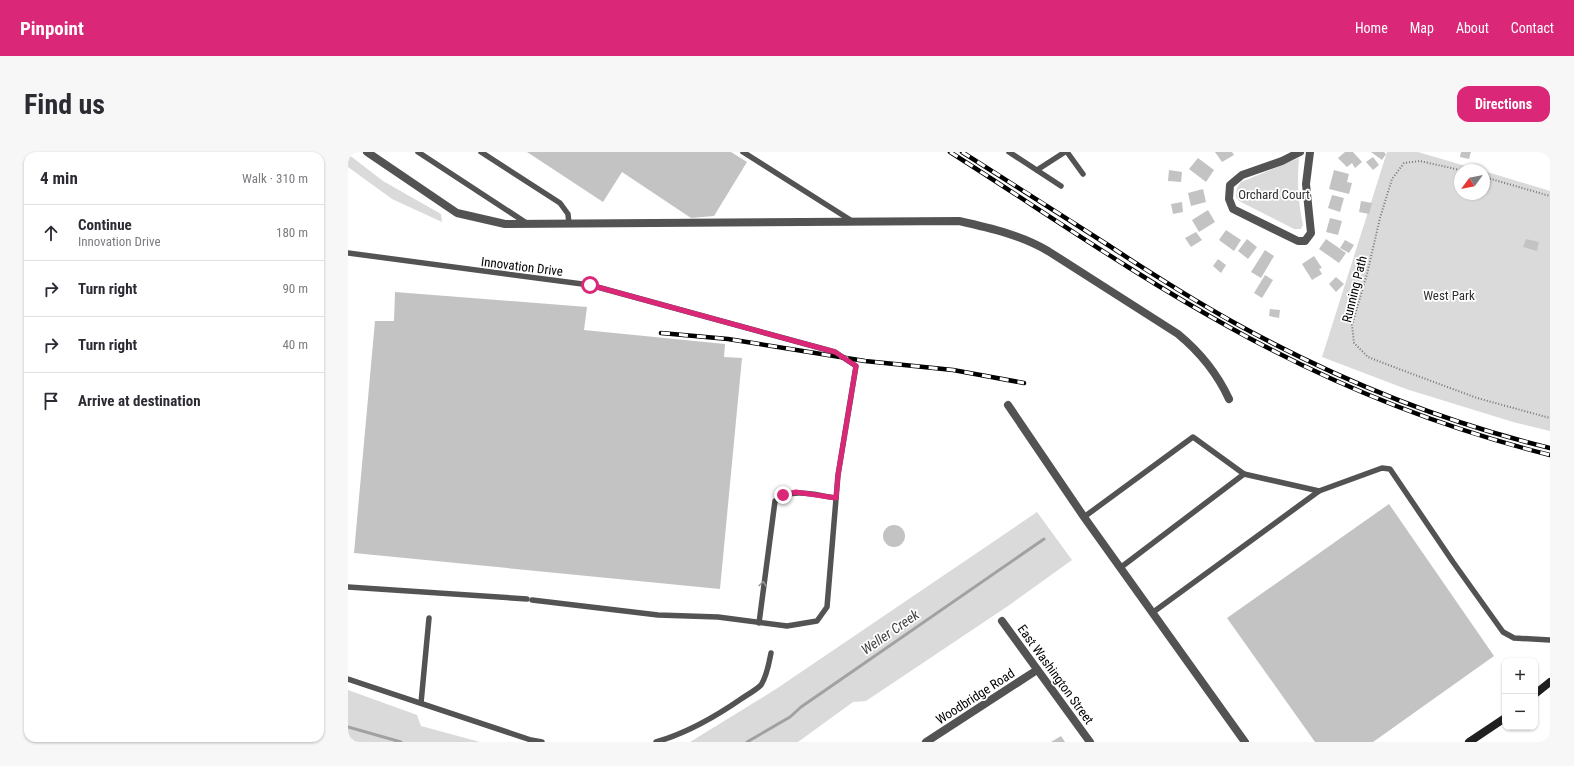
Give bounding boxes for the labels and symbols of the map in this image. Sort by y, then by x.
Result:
north arrow [1454,164,1490,200]
park label: Orchard Court [1238,187,1310,202]
street label: Innovation Drive [480,254,564,279]
street label: Running Path [1339,254,1370,324]
route start [581,276,599,294]
park label: West Park [1423,288,1475,303]
route end [774,486,792,504]
one-way arrow [759,581,768,587]
water label: Weller Creek [858,606,923,658]
street label: East Washington Street [1014,622,1097,727]
street label: Woodbridge Road [933,665,1017,727]

